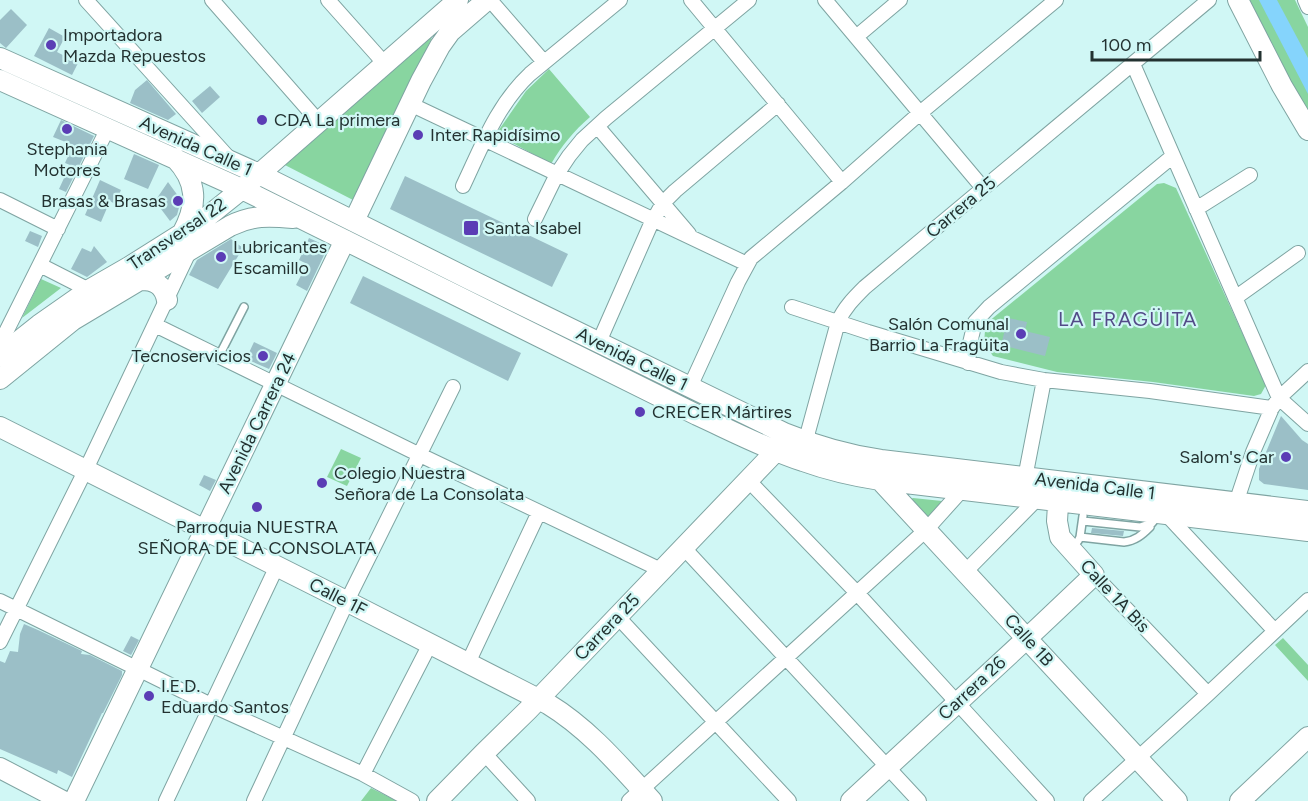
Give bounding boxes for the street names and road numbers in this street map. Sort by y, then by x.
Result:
street label: Avenida Calle 1 [136,111,256,181]
street label: Carrera 25 [922,171,1000,243]
street label: Transversal 22 [124,193,230,275]
street label: Avenida Calle 1 [573,323,691,395]
street label: Avenida Carrera 24 [213,349,301,497]
street label: Avenida Calle 1 [1034,468,1156,504]
street label: Calle 1A Bis [1076,555,1154,637]
street label: Calle 1F [306,573,371,621]
street label: Carrera 25 [570,589,644,665]
street label: Calle 1B [1000,609,1058,671]
street label: Carrera 26 [934,651,1010,725]

